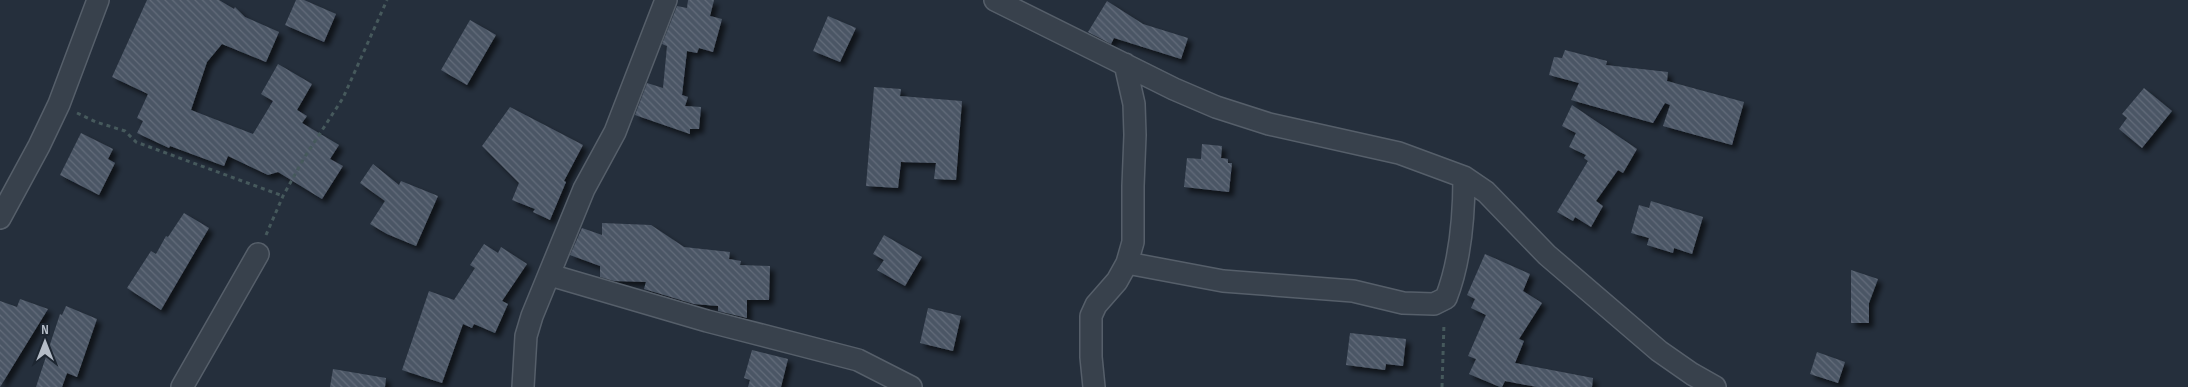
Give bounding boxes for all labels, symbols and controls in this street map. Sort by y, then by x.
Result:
north arrow [20,317,70,367]
text: N [41,321,49,338]

